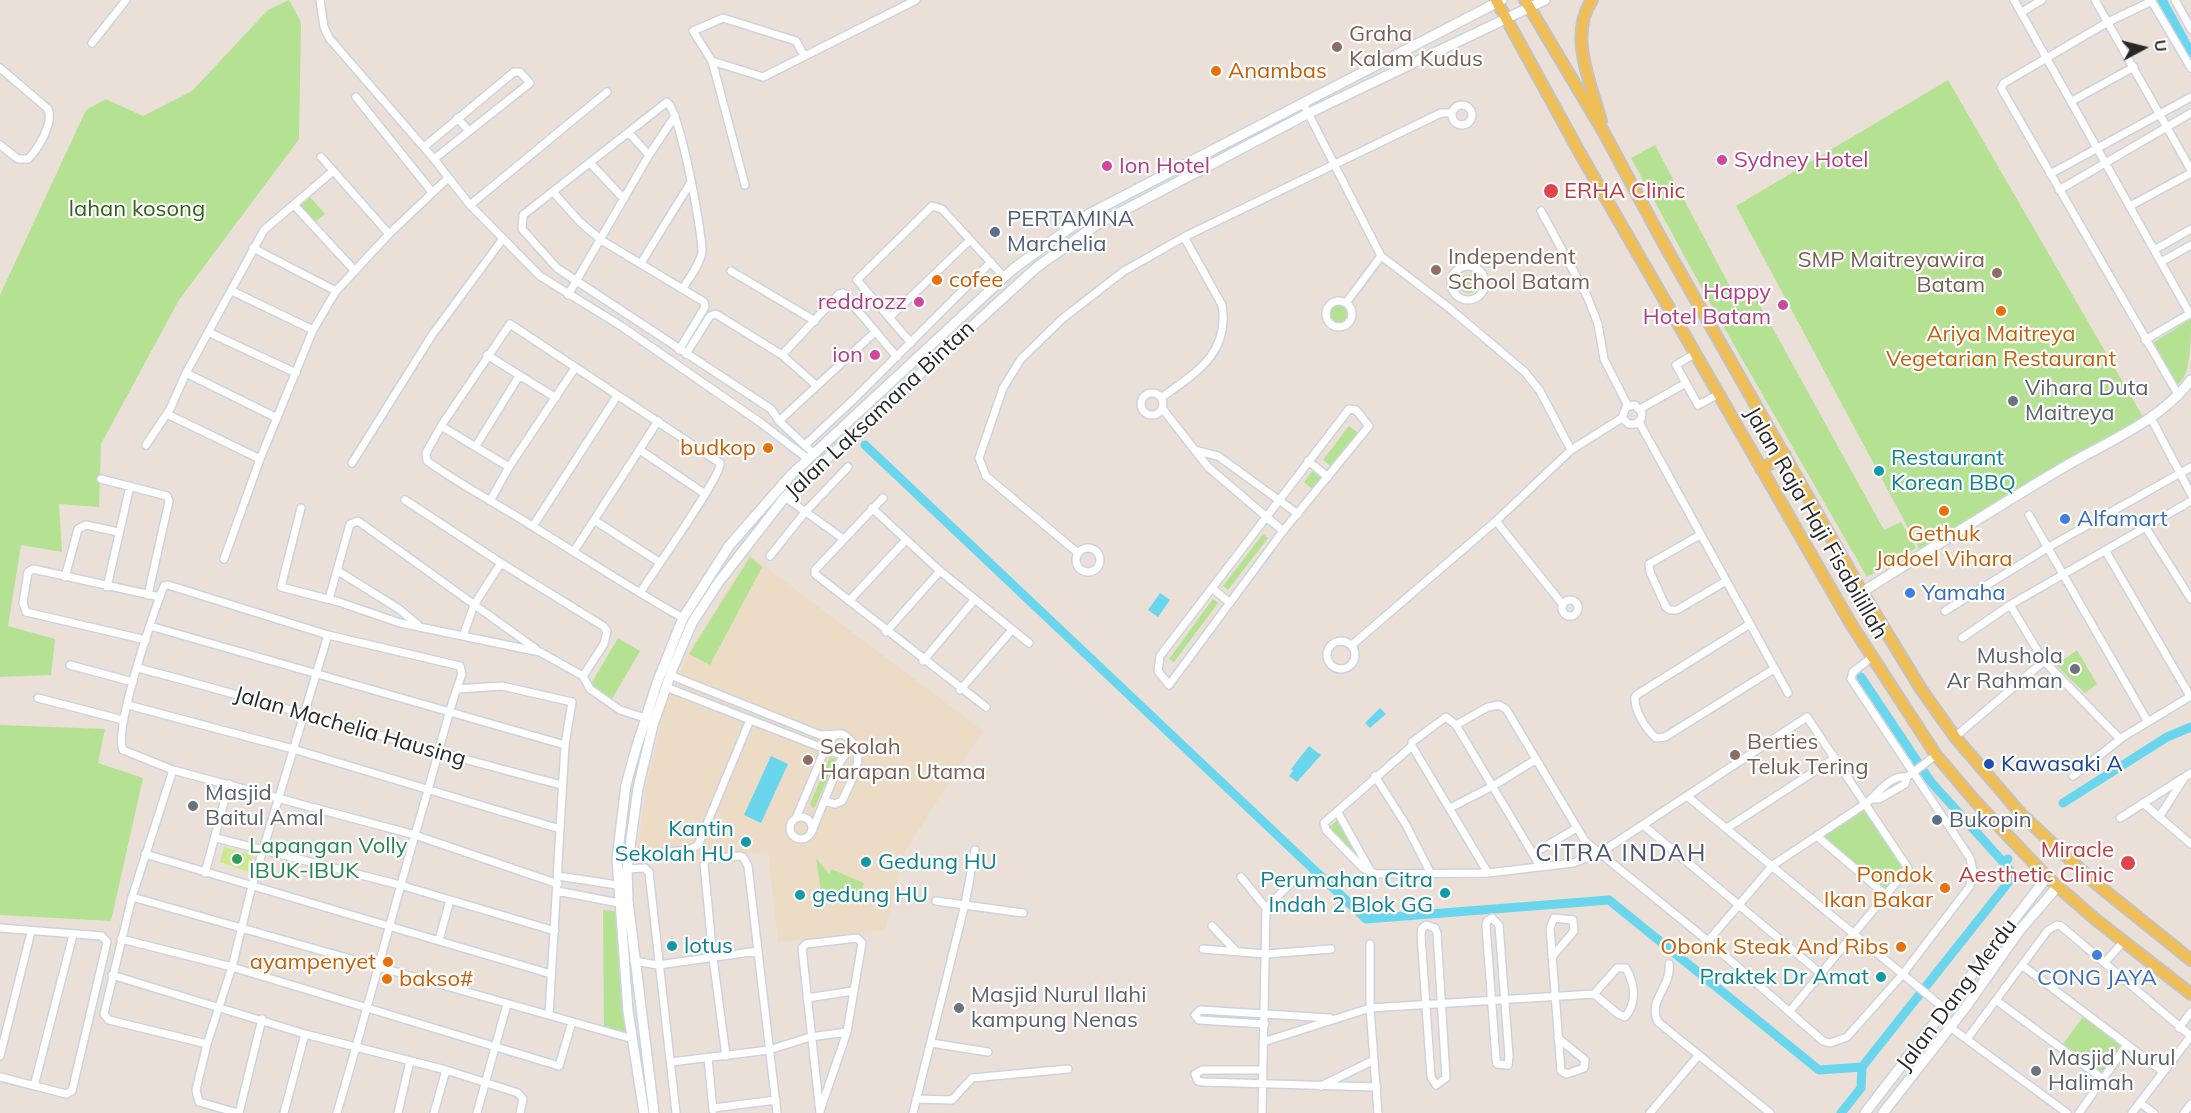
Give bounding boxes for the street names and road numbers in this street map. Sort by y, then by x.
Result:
street label: Jalan Laksamana Bintan [780,315,980,505]
street label: Jalan Raja Haji Fisabilillah [1739,402,1893,644]
street label: Jalan Machelia Hausing [231,681,469,773]
street label: Jalan Dang Merdu [1891,914,2023,1076]

